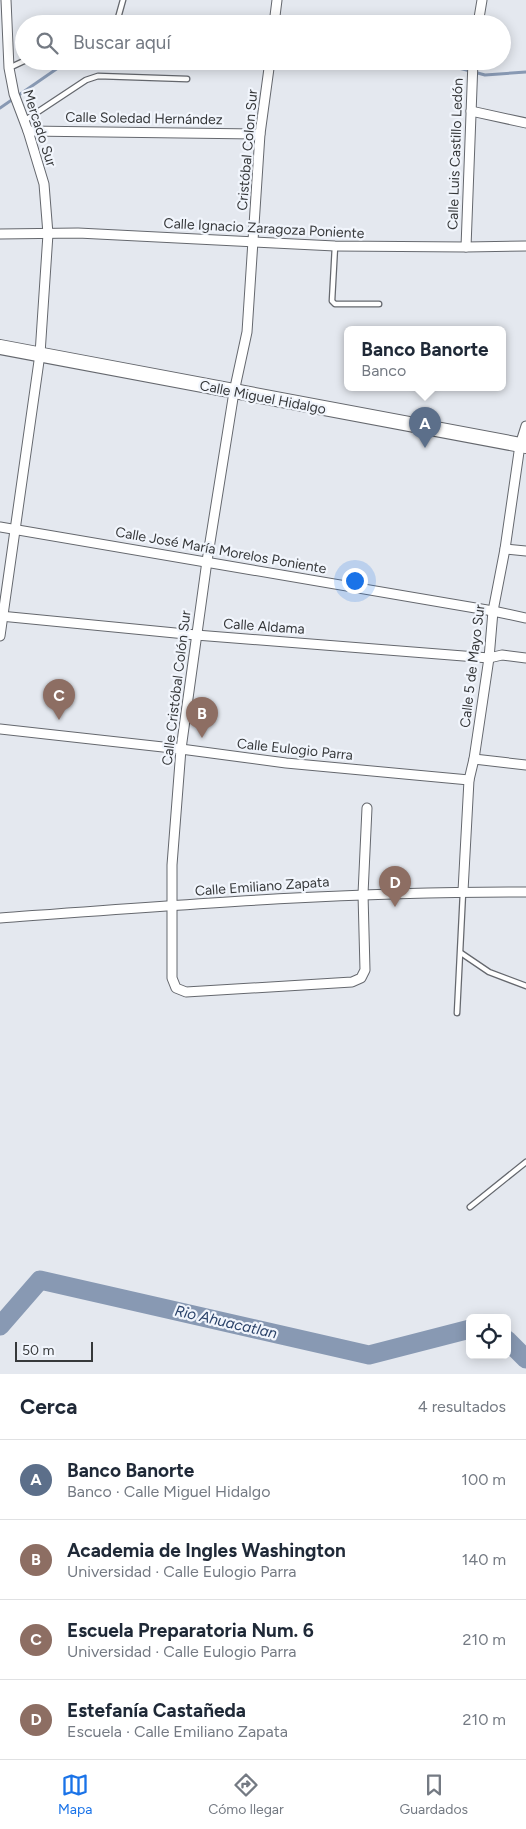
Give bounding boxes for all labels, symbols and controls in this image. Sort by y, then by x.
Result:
search box [15,15,511,70]
icon: search [33,29,61,57]
text: Buscar aquí [73,31,171,54]
street label: Calle Luis Castillo Ledón [444,78,467,230]
street label: Mercado Sur [19,88,60,169]
street label: Cristóbal Colon Sur [234,88,261,211]
street label: Calle Soledad Hernández [65,109,223,128]
street label: Calle Ignacio Zaragoza Poniente [163,215,365,242]
popup [344,326,506,391]
text: Banco Banorte [361,338,489,361]
text: Banco [361,361,406,380]
street label: Calle Miguel Hidalgo [198,377,328,418]
pin: A [409,407,441,448]
street label: Calle José María Morelos Poniente [114,524,328,578]
your location [342,568,368,594]
street label: Calle 5 de Mayo Sur [456,603,489,729]
street label: Calle Cristóbal Colón Sur [159,609,194,767]
street label: Calle Aldama [223,615,305,638]
pin: C [43,679,75,720]
pin: B [186,697,218,738]
street label: Calle Eulogio Parra [236,735,354,764]
pin: D [379,866,411,907]
street label: Calle Emiliano Zapata [194,873,330,900]
water label: Rio Ahuacatlan [173,1301,279,1343]
map controls [466,1314,511,1359]
button: locate [466,1314,511,1359]
scale bar [15,1339,92,1362]
text: 50 m [22,1342,54,1359]
text: Cerca [20,1394,77,1419]
text: 4 resultados [418,1397,506,1416]
text: Banco Banorte [67,1459,194,1482]
text: A [30,1470,42,1489]
text: 100 m [461,1470,506,1489]
text: Banco · Calle Miguel Hidalgo [67,1482,270,1501]
text: Academia de Ingles Washington [67,1539,346,1562]
text: B [31,1550,41,1569]
text: 140 m [462,1550,506,1569]
text: Universidad · Calle Eulogio Parra [67,1562,296,1581]
text: Escuela Preparatoria Num. 6 [67,1619,314,1642]
text: C [30,1630,42,1649]
text: 210 m [463,1630,506,1649]
text: Universidad · Calle Eulogio Parra [67,1642,296,1661]
text: Estefanía Castañeda [67,1699,246,1722]
text: D [30,1710,42,1729]
text: 210 m [463,1710,506,1729]
text: Escuela · Calle Emiliano Zapata [67,1722,288,1741]
tab: Mapa [58,1771,92,1818]
tab: Cómo llegar [208,1771,284,1818]
tab: Guardados [400,1771,468,1818]

